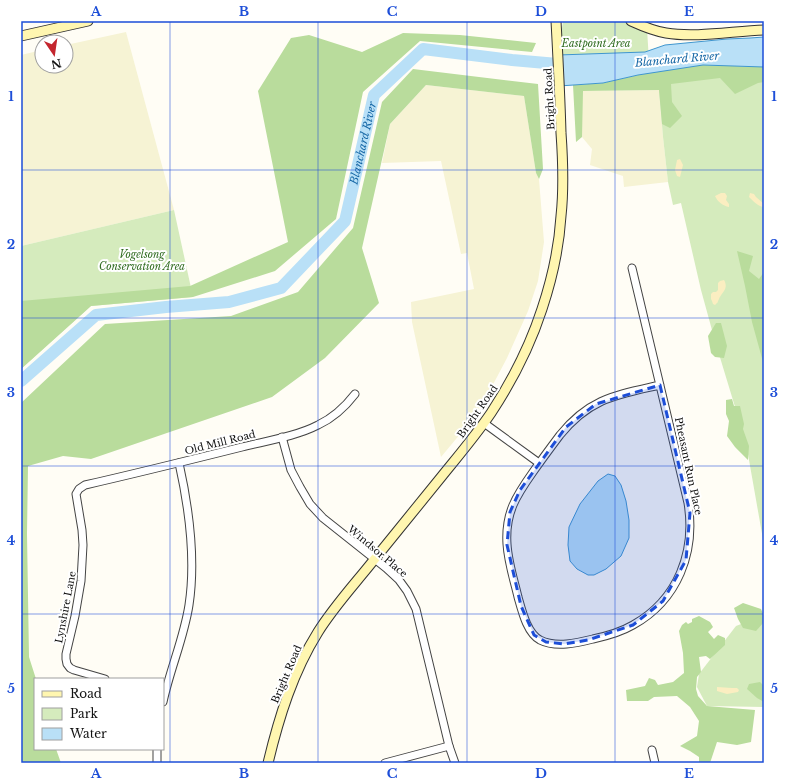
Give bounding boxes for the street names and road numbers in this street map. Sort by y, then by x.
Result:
street label: Bright Road [541,67,558,130]
street label: Bright Road [454,382,501,440]
street label: Pheasant Run Place [672,416,705,516]
street label: Old Mill Road [183,427,257,458]
street label: Windsor Place [344,522,410,580]
street label: Lynshire Lane [52,570,79,644]
street label: Bright Road [268,643,305,705]

